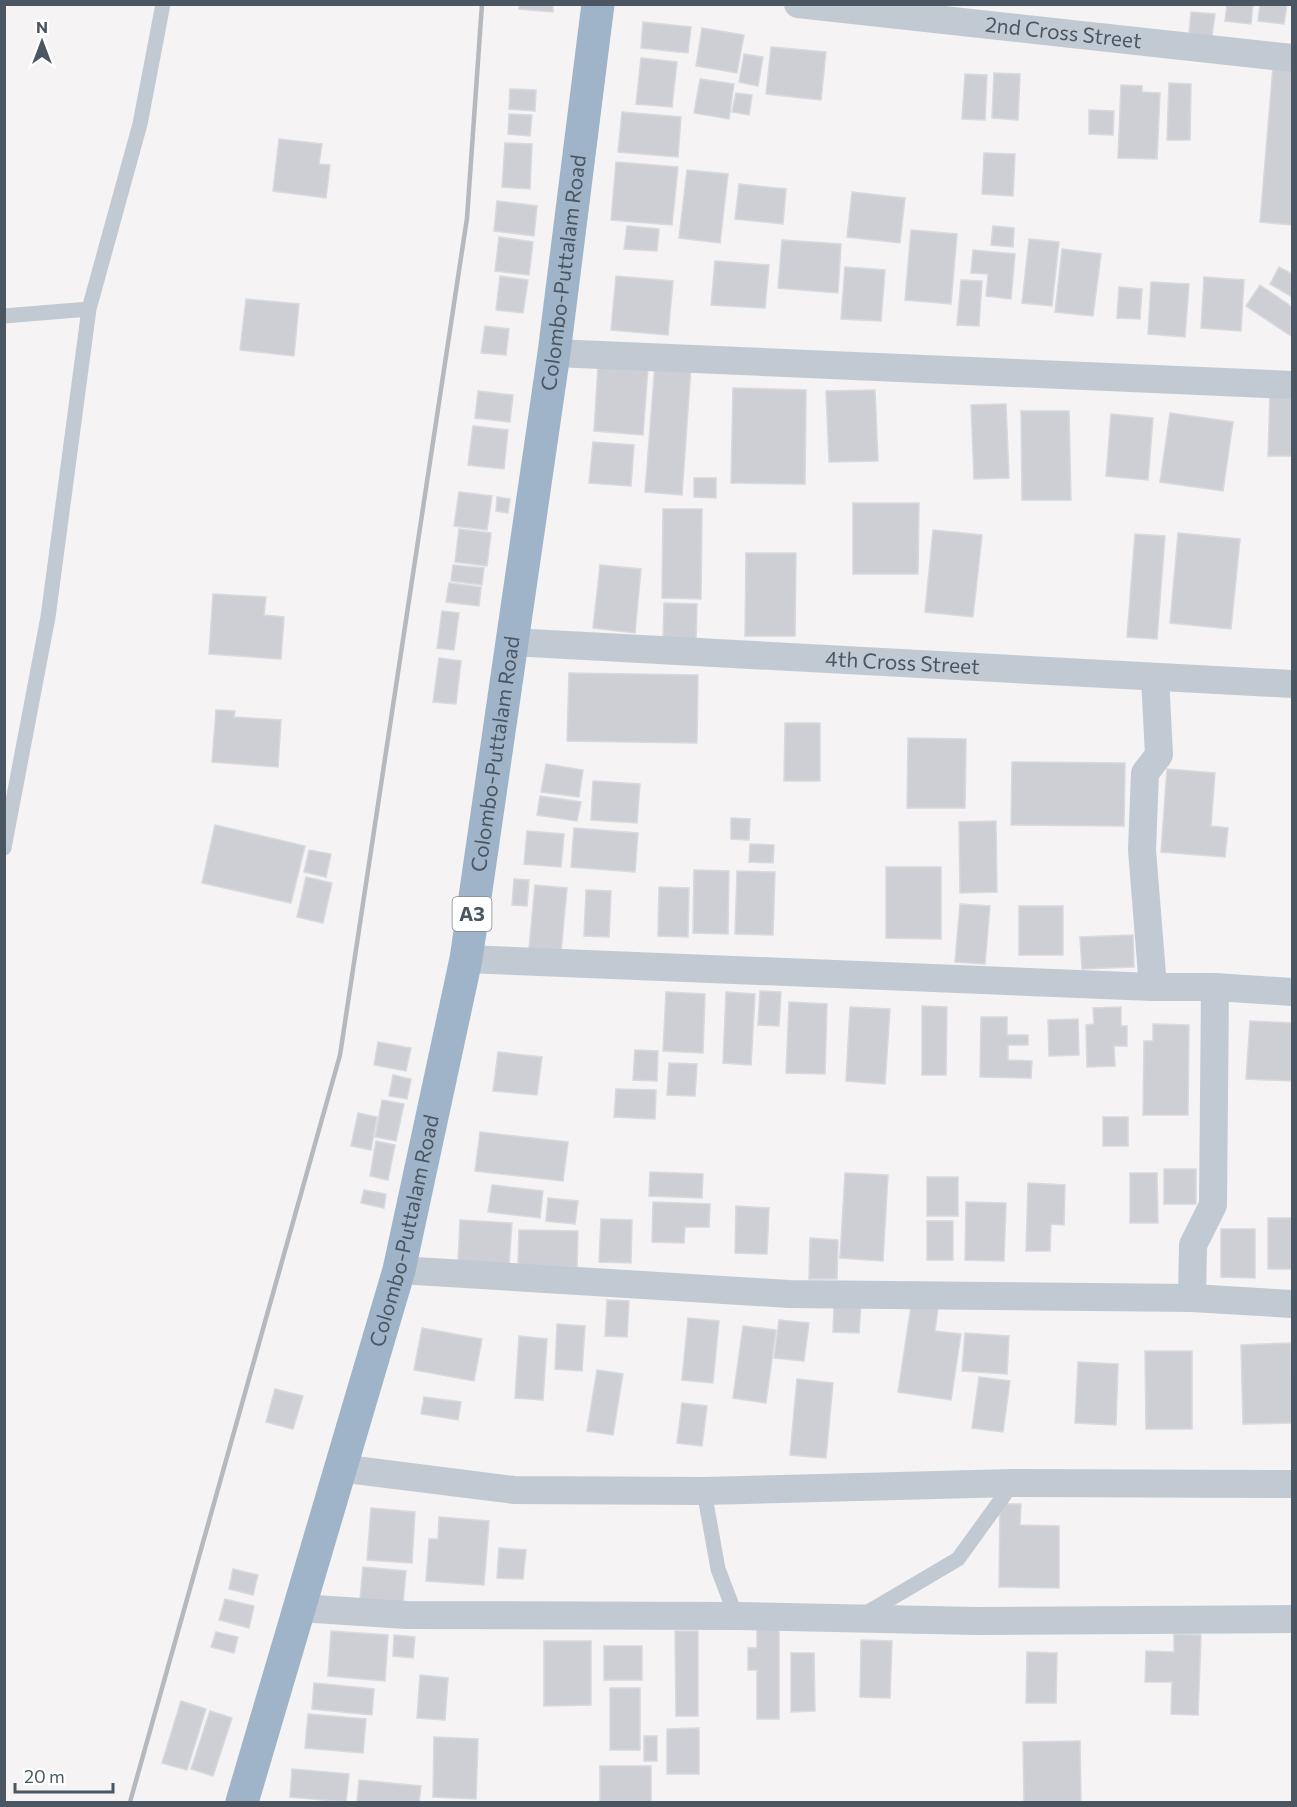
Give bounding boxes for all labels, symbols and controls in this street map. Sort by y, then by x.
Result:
street label: 2nd Cross Street [984,11,1143,52]
north arrow [12,12,72,72]
text: N [36,17,48,36]
street label: Colombo-Puttalam Road [535,153,590,392]
street label: Colombo-Puttalam Road [465,634,524,873]
street label: 4th Cross Street [825,645,980,678]
road number: A3 [452,897,492,931]
street label: Colombo-Puttalam Road [363,1112,443,1350]
scale bar [15,1756,112,1794]
text: 20 m [24,1765,65,1787]

